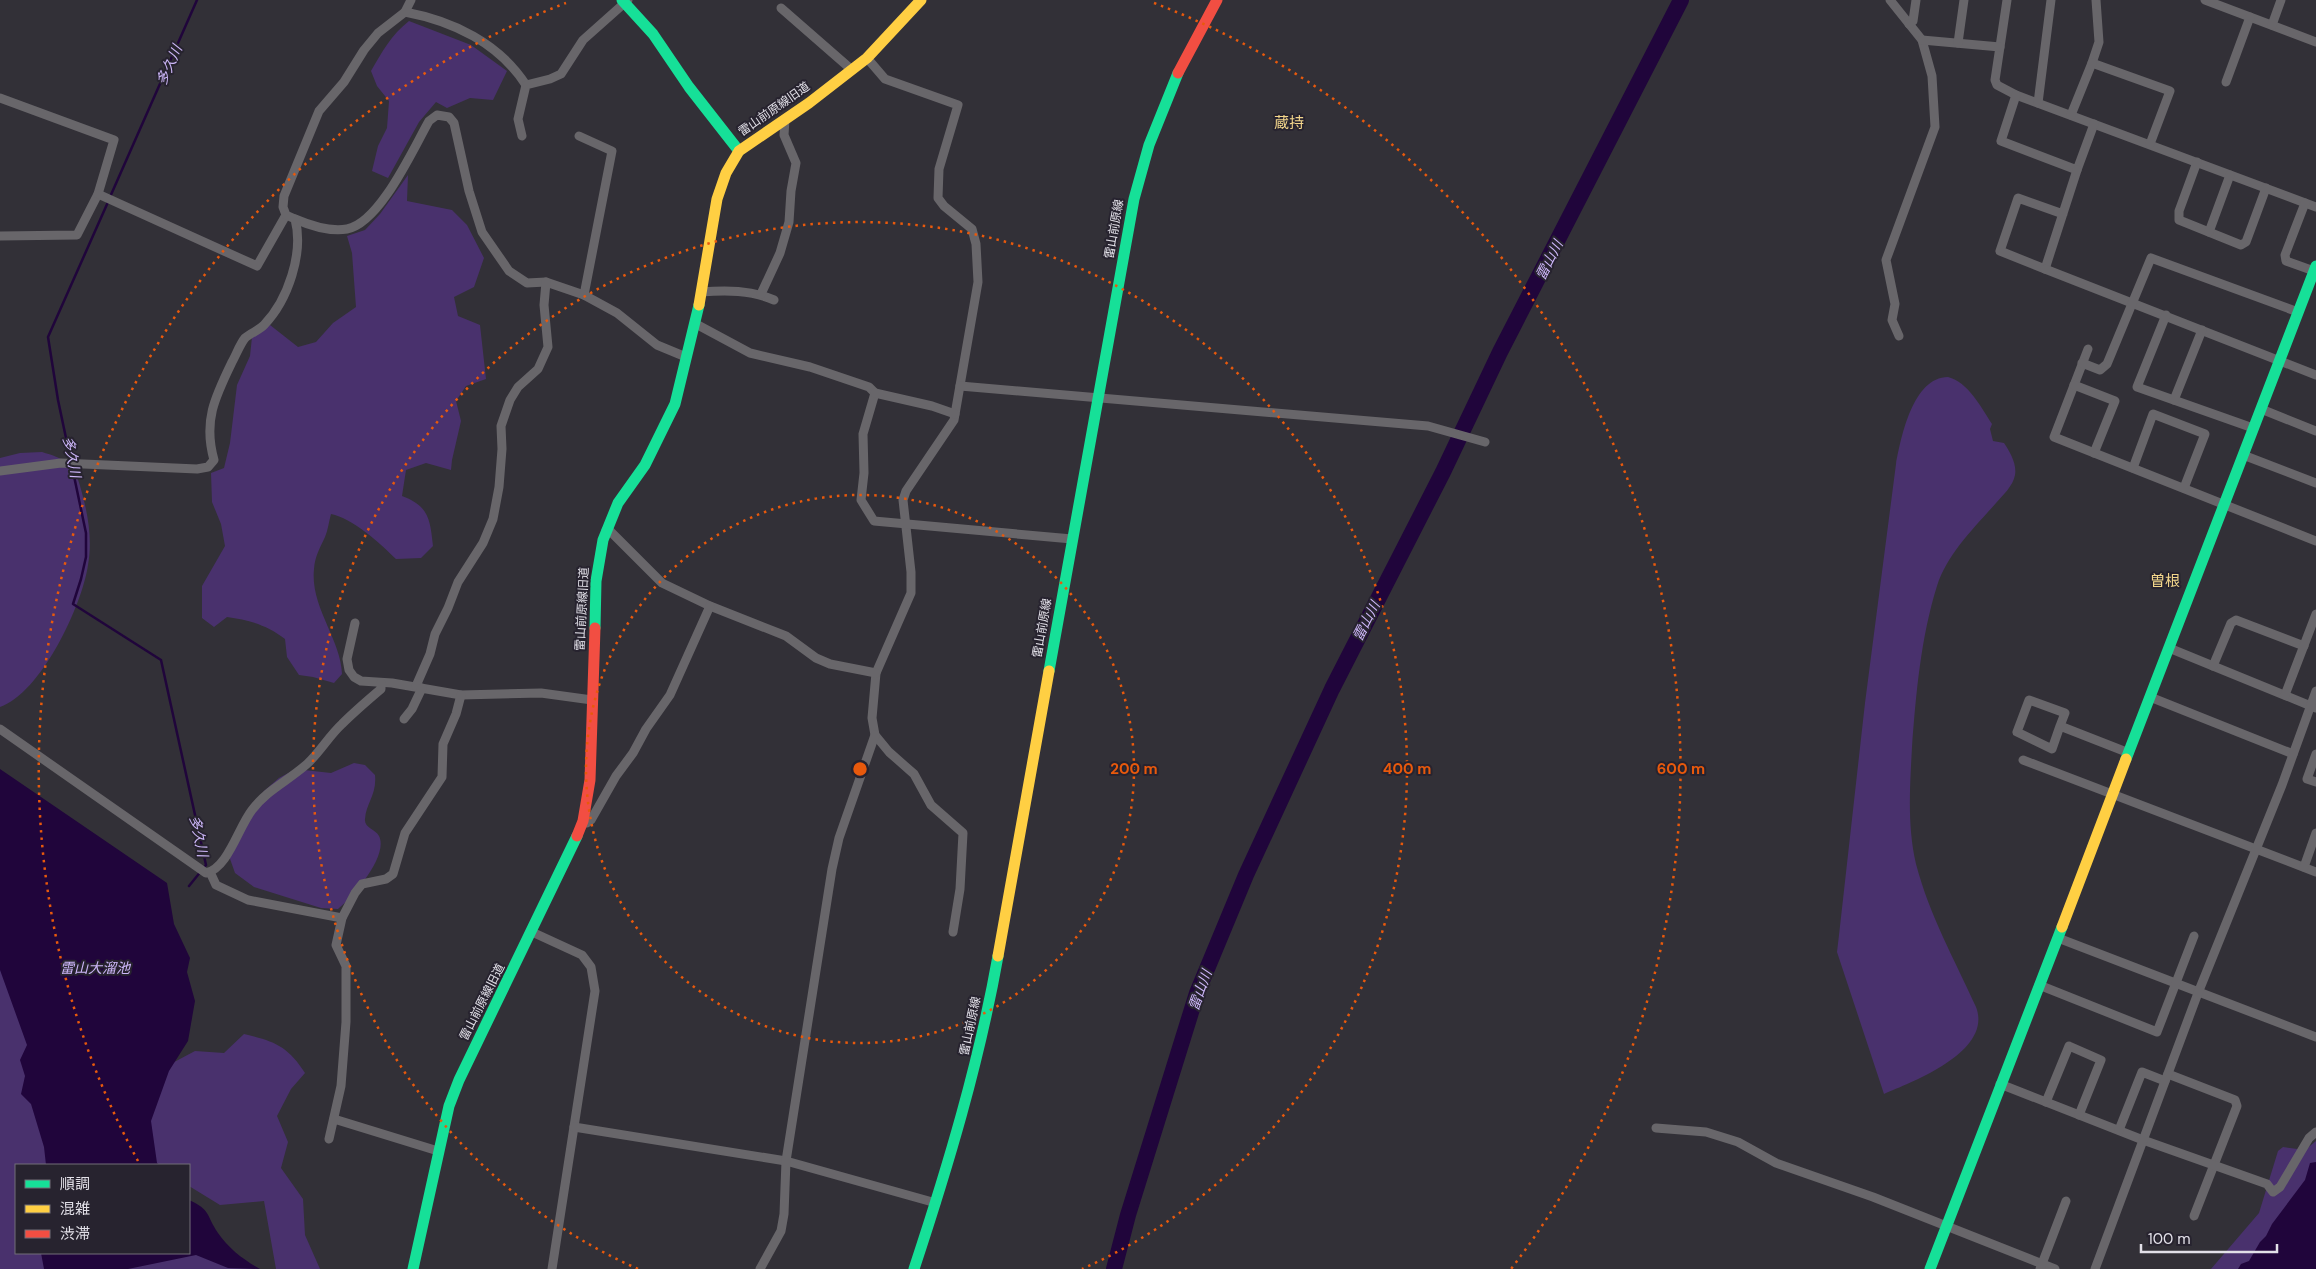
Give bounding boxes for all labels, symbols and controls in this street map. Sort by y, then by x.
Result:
water label: 多久川 [152,40,187,88]
street label: 雷山前原線旧道 [735,78,813,140]
district label: 蔵持 [1274,113,1304,133]
street label: 雷山前原線 [1101,198,1127,260]
water label: 雷山川 [1531,235,1567,283]
water label: 多久川 [59,435,85,481]
street label: 雷山前原線旧道 [572,567,592,651]
district label: 曽根 [2150,571,2180,591]
water label: 雷山川 [1348,596,1384,644]
street label: 雷山前原線 [1029,597,1055,659]
text: 200 m [1110,759,1158,779]
text: 400 m [1383,759,1431,779]
text: 600 m [1657,759,1705,779]
centre of rings [851,760,869,778]
water label: 多久川 [186,814,213,860]
water label: 雷山大溜池 [60,959,132,977]
street label: 雷山前原線旧道 [456,961,508,1043]
water label: 雷山川 [1184,965,1216,1013]
street label: 雷山前原線 [956,995,984,1057]
legend [15,1164,190,1254]
text: 順調 [60,1174,90,1194]
text: 混雑 [60,1199,90,1219]
scale bar [2141,1222,2277,1254]
text: 渋滞 [60,1224,90,1244]
text: 100 m [2148,1229,2191,1249]

